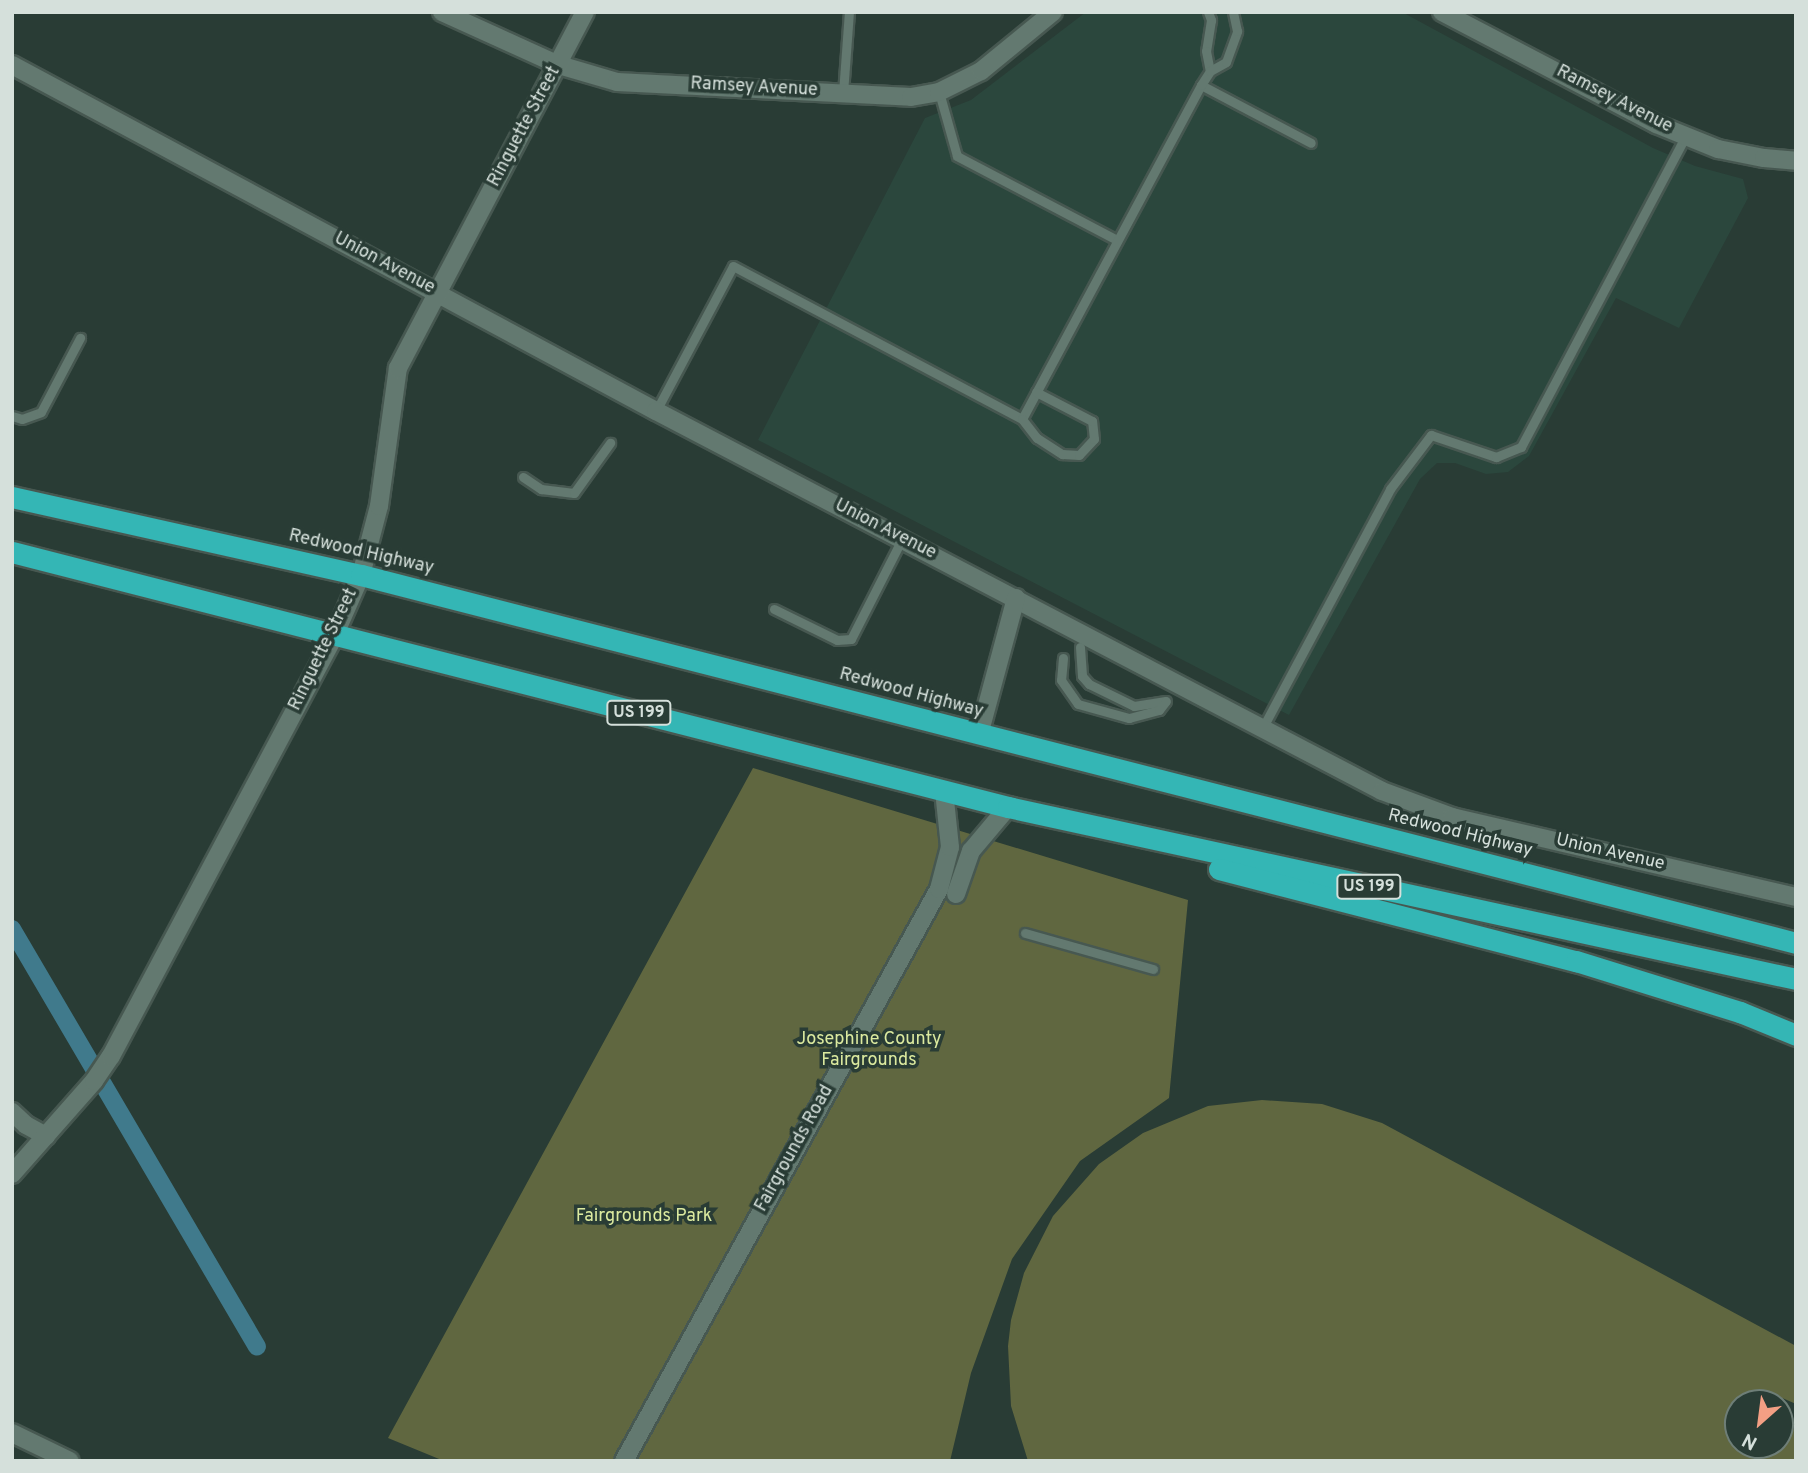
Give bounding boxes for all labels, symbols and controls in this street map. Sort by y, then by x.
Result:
street label: Ramsey Avenue [1552,61,1676,139]
street label: Ringuette Street [484,63,566,191]
street label: Ramsey Avenue [689,74,819,102]
street label: Union Avenue [330,228,438,300]
street label: Union Avenue [830,495,940,565]
street label: Redwood Highway [286,526,436,580]
street label: Ringuette Street [285,585,363,715]
street label: Redwood Highway [837,664,985,724]
road number: US 199 [606,700,672,726]
street label: Redwood Highway [1385,806,1535,862]
street label: Union Avenue [1553,830,1667,876]
road number: US 199 [1336,874,1402,900]
park label: Josephine County Fairgrounds [797,1030,941,1072]
street label: Fairgrounds Road [751,1082,839,1216]
park label: Fairgrounds Park [576,1206,712,1228]
north arrow [1724,1389,1794,1459]
text: N [1738,1427,1762,1455]

